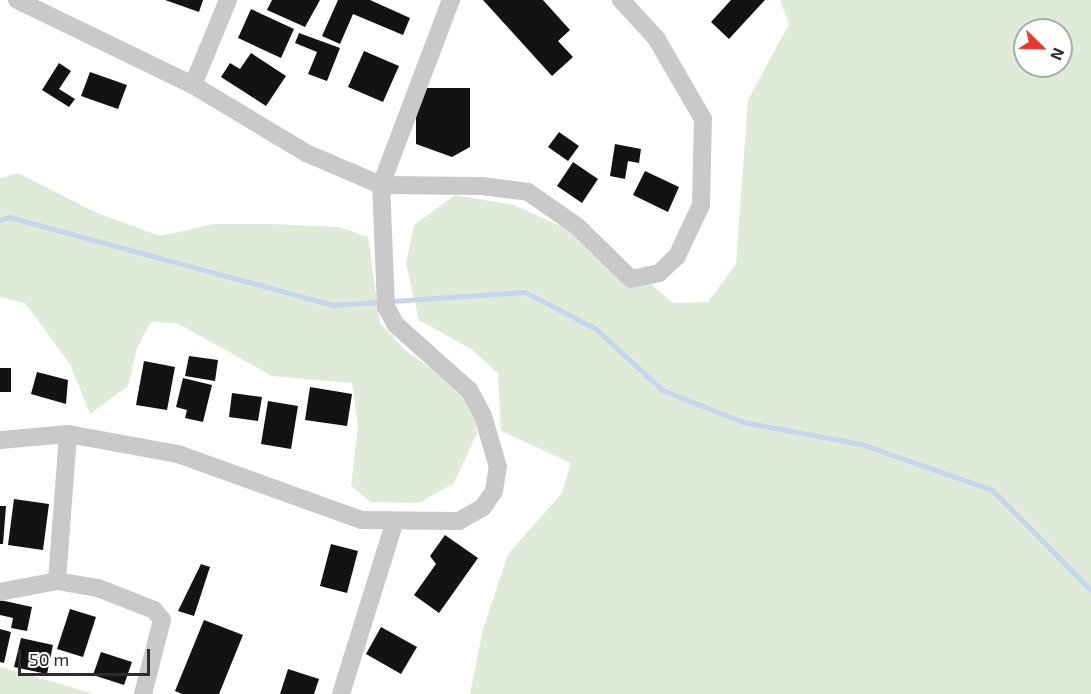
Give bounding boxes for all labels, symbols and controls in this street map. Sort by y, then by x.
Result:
north arrow [1013,18,1073,78]
text: N [1047,45,1069,63]
scale bar [21,637,153,675]
text: 50 m [29,648,69,670]

